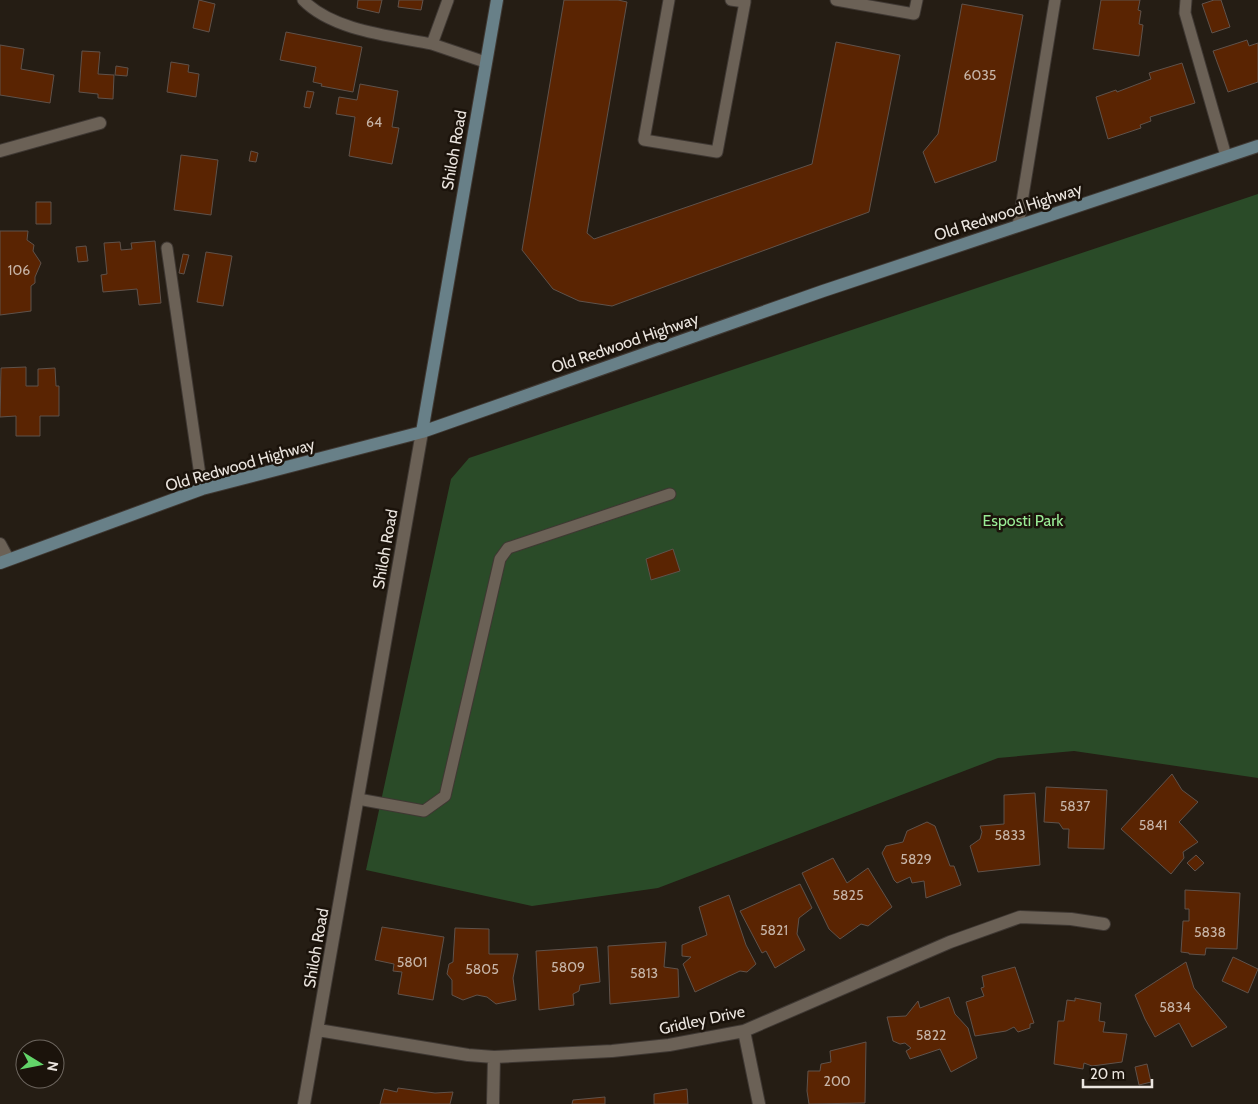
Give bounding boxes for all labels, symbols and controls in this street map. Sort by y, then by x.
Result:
house number: 6035 [964,66,996,84]
street label: Shiloh Road [438,109,470,191]
house number: 64 [366,113,382,131]
street label: Old Redwood Highway [932,179,1084,245]
house number: 106 [8,261,30,279]
street label: Old Redwood Highway [549,309,701,377]
street label: Old Redwood Highway [163,435,317,495]
street label: Shiloh Road [369,508,401,590]
park label: Esposti Park [983,511,1064,530]
house number: 5837 [1060,797,1090,815]
house number: 5841 [1139,816,1167,834]
house number: 5833 [994,826,1026,844]
house number: 5829 [900,850,932,868]
house number: 5825 [833,886,863,904]
street label: Shiloh Road [300,907,332,989]
house number: 5821 [760,921,788,939]
house number: 5838 [1194,923,1226,941]
house number: 5801 [397,953,427,971]
house number: 5809 [551,958,585,976]
house number: 5805 [465,960,499,978]
house number: 5813 [630,964,658,982]
house number: 5834 [1159,998,1191,1016]
street label: Gridley Drive [657,1002,747,1038]
house number: 5822 [916,1026,946,1044]
north arrow [15,1039,65,1089]
scale bar [1083,1056,1152,1088]
text: N [43,1060,63,1073]
text: 20 m [1090,1065,1125,1083]
house number: 200 [824,1072,851,1090]

